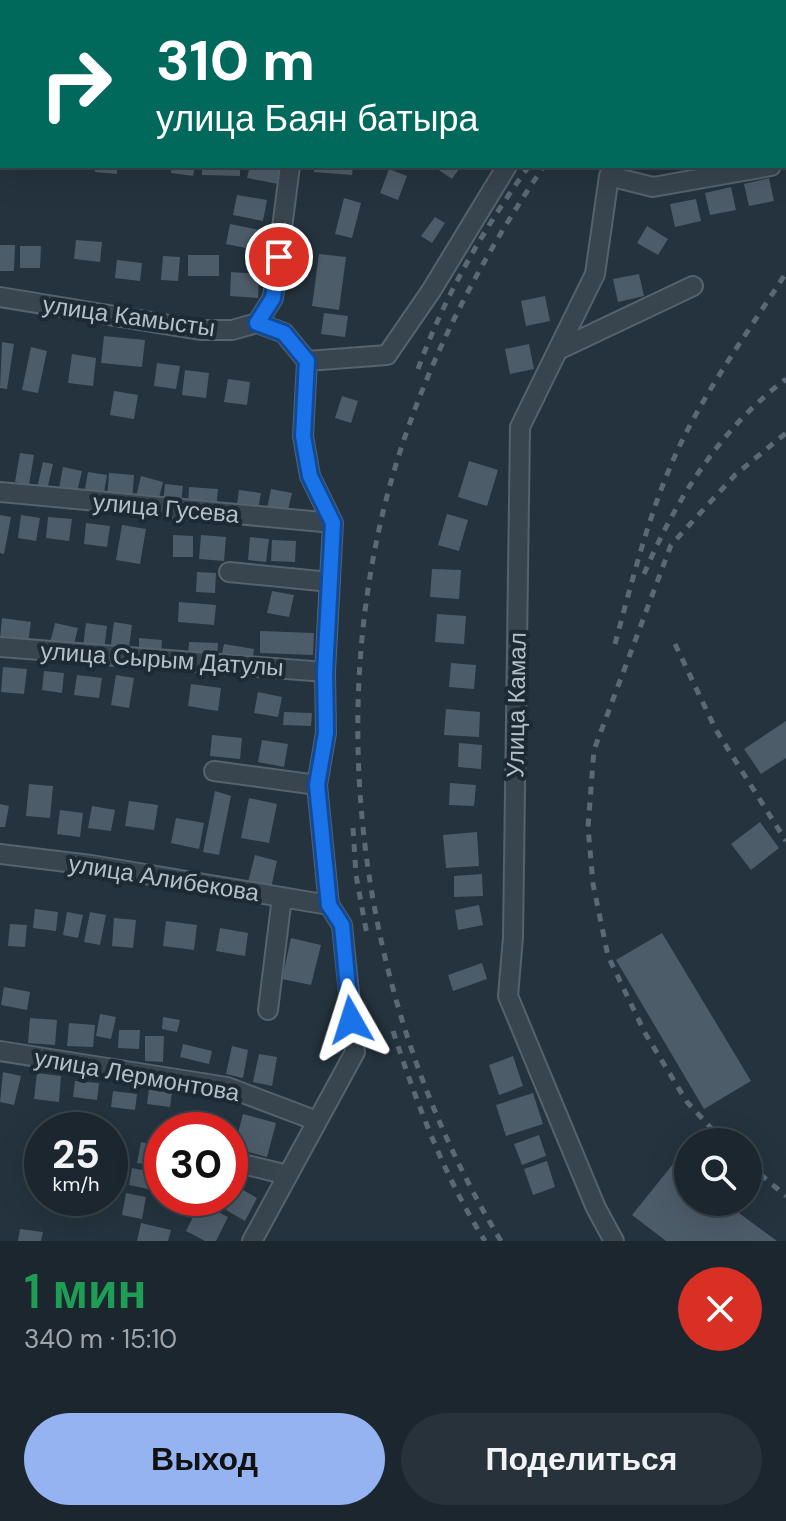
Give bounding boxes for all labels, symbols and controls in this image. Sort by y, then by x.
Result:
text: 310 m [156,24,315,97]
icon: right [24,32,128,136]
text: улица Баян батыра [156,95,479,142]
pin [245,223,313,291]
icon: arrive [257,235,301,279]
street label: улица Камысты [41,289,217,343]
street label: улица Гусева [92,486,241,530]
street label: Улица Камал [499,632,533,778]
street label: улица Сырым Датулы [39,635,285,683]
street label: улица Алибекова [66,848,262,908]
position arrow [309,978,393,1062]
street label: улица Лермонтова [32,1042,243,1108]
speed limit sign: 30 [144,1112,248,1216]
text: 25 [52,1128,100,1180]
map controls [674,1128,762,1216]
button: search [674,1128,762,1216]
text: km/h [52,1171,100,1197]
text: 1 мин [24,1260,146,1323]
button: close [678,1267,762,1351]
text: 340 m · 15:10 [24,1322,177,1356]
button: Выход [24,1413,385,1505]
button: Поделиться [401,1413,762,1505]

